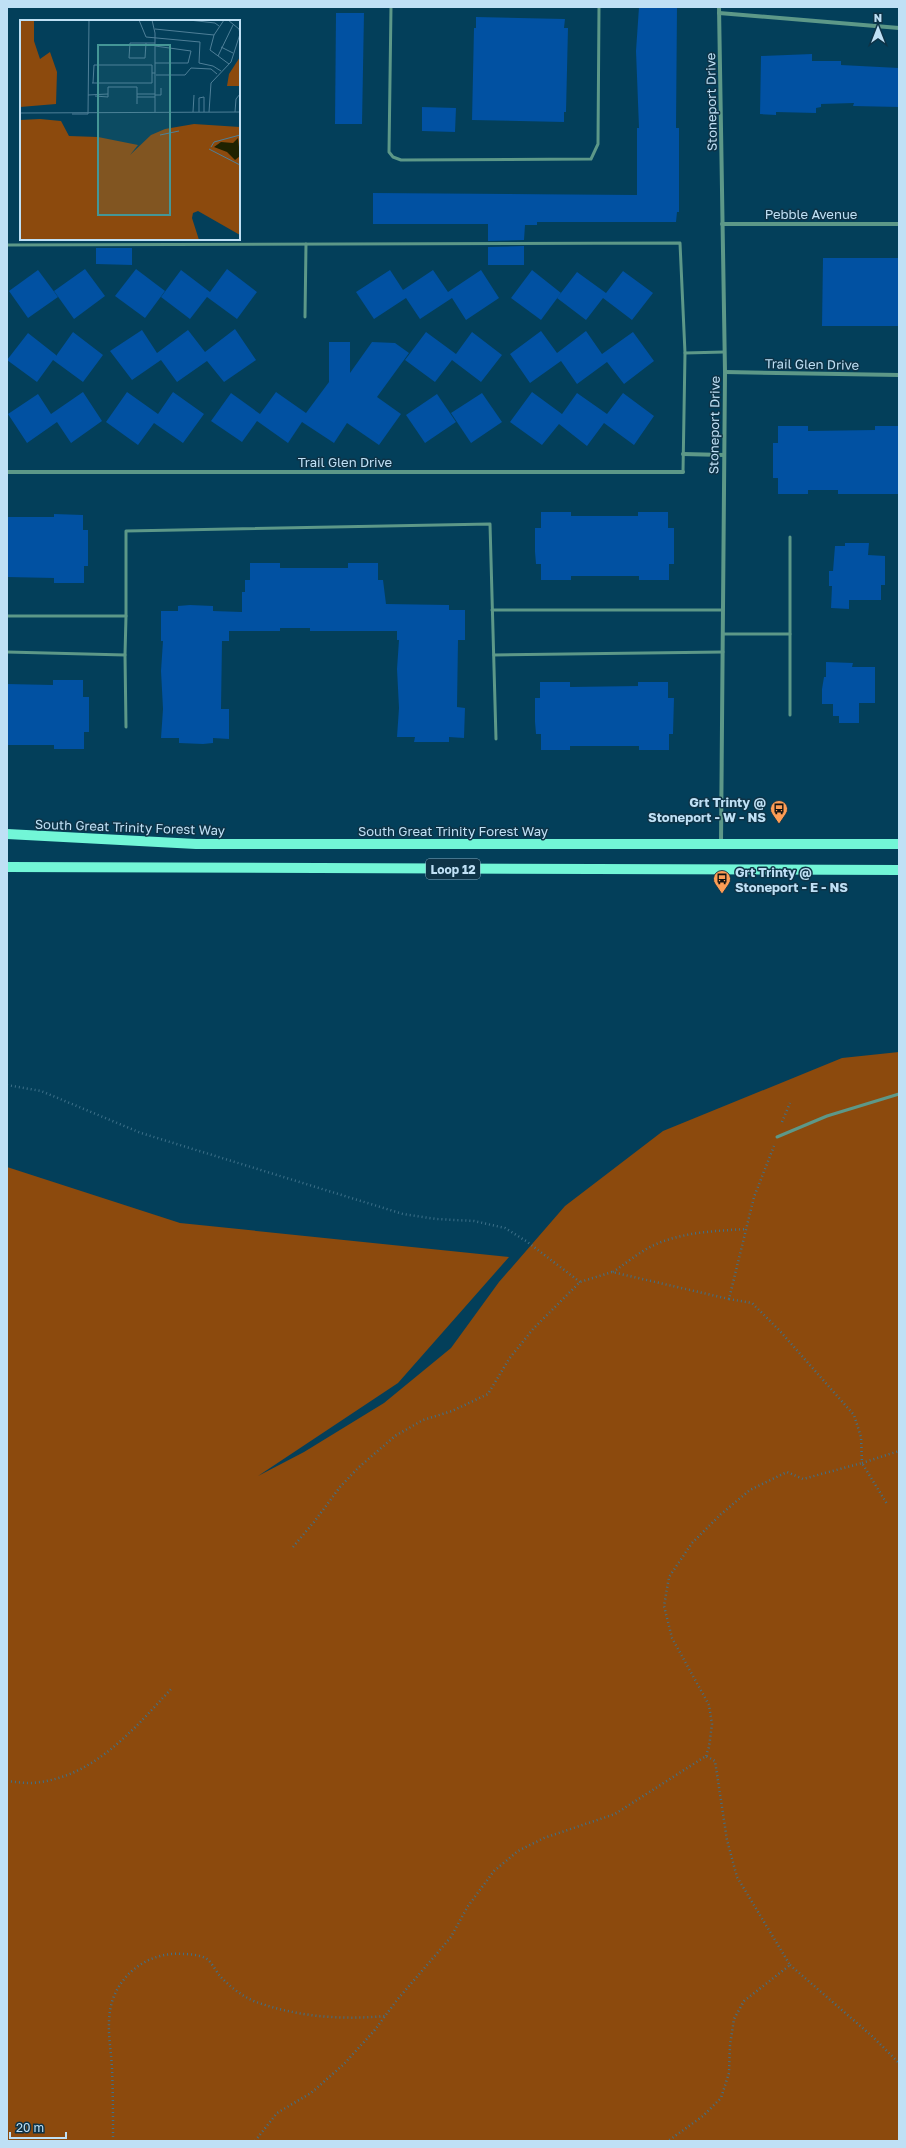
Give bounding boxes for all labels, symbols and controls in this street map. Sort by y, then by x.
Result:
north arrow [858,8,898,48]
text: N [874,11,882,24]
inset map [20,20,240,240]
street label: Stoneport Drive [702,53,720,151]
street label: Pebble Avenue [765,206,857,222]
street label: Trail Glen Drive [765,355,859,373]
street label: Stoneport Drive [705,376,723,474]
street label: Trail Glen Drive [298,454,392,470]
place label: Grt Trinty @ Stoneport - W - NS [648,794,766,825]
bus stop icon: Grt Trinty @ Stoneport - W - NS [769,799,789,824]
street label: South Great Trinity Forest Way [35,816,226,838]
street label: South Great Trinity Forest Way [358,823,549,839]
road number: Loop 12 [426,859,480,879]
place label: Grt Trinty @ Stoneport - E - NS [735,864,848,895]
bus stop icon: Grt Trinty @ Stoneport - E - NS [712,869,732,894]
scale bar [10,2114,66,2140]
text: 20 m [16,2120,44,2135]

